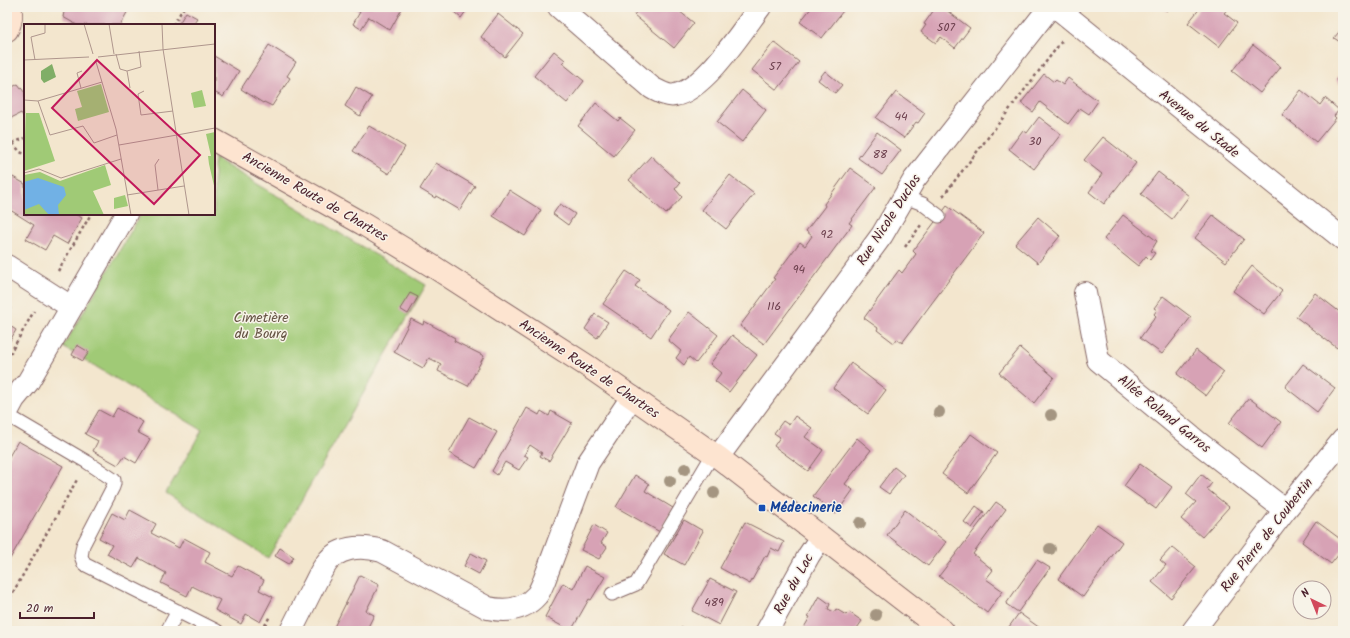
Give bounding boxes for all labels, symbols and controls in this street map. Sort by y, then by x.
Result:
house number: 507 [937,18,955,37]
inset map [24,24,215,215]
house number: 57 [769,57,781,76]
street label: Avenue du Stade [1154,84,1245,164]
house number: 44 [894,107,908,126]
house number: 30 [1029,132,1041,151]
house number: 88 [873,145,888,164]
street label: Ancienne Route de Chartres [238,146,392,248]
street label: Rue Nicole Duclos [851,170,927,270]
house number: 92 [821,225,833,244]
house number: 94 [793,260,806,279]
house number: 116 [767,297,781,316]
park label: Cimetière du Bourg [234,307,289,345]
street label: Ancienne Route de Chartres [514,314,664,424]
street label: Allée Roland Garros [1113,369,1216,459]
street label: Rue Pierre de Coubertin [1215,473,1319,597]
place label: Médecinerie [770,497,842,519]
marker: Médecinerie [757,503,767,513]
street label: Rue du Lac [768,550,820,618]
north arrow [1292,580,1332,620]
text: N [1297,584,1315,602]
house number: 489 [704,593,724,612]
scale bar [20,594,94,620]
text: 20 m [26,599,54,618]

